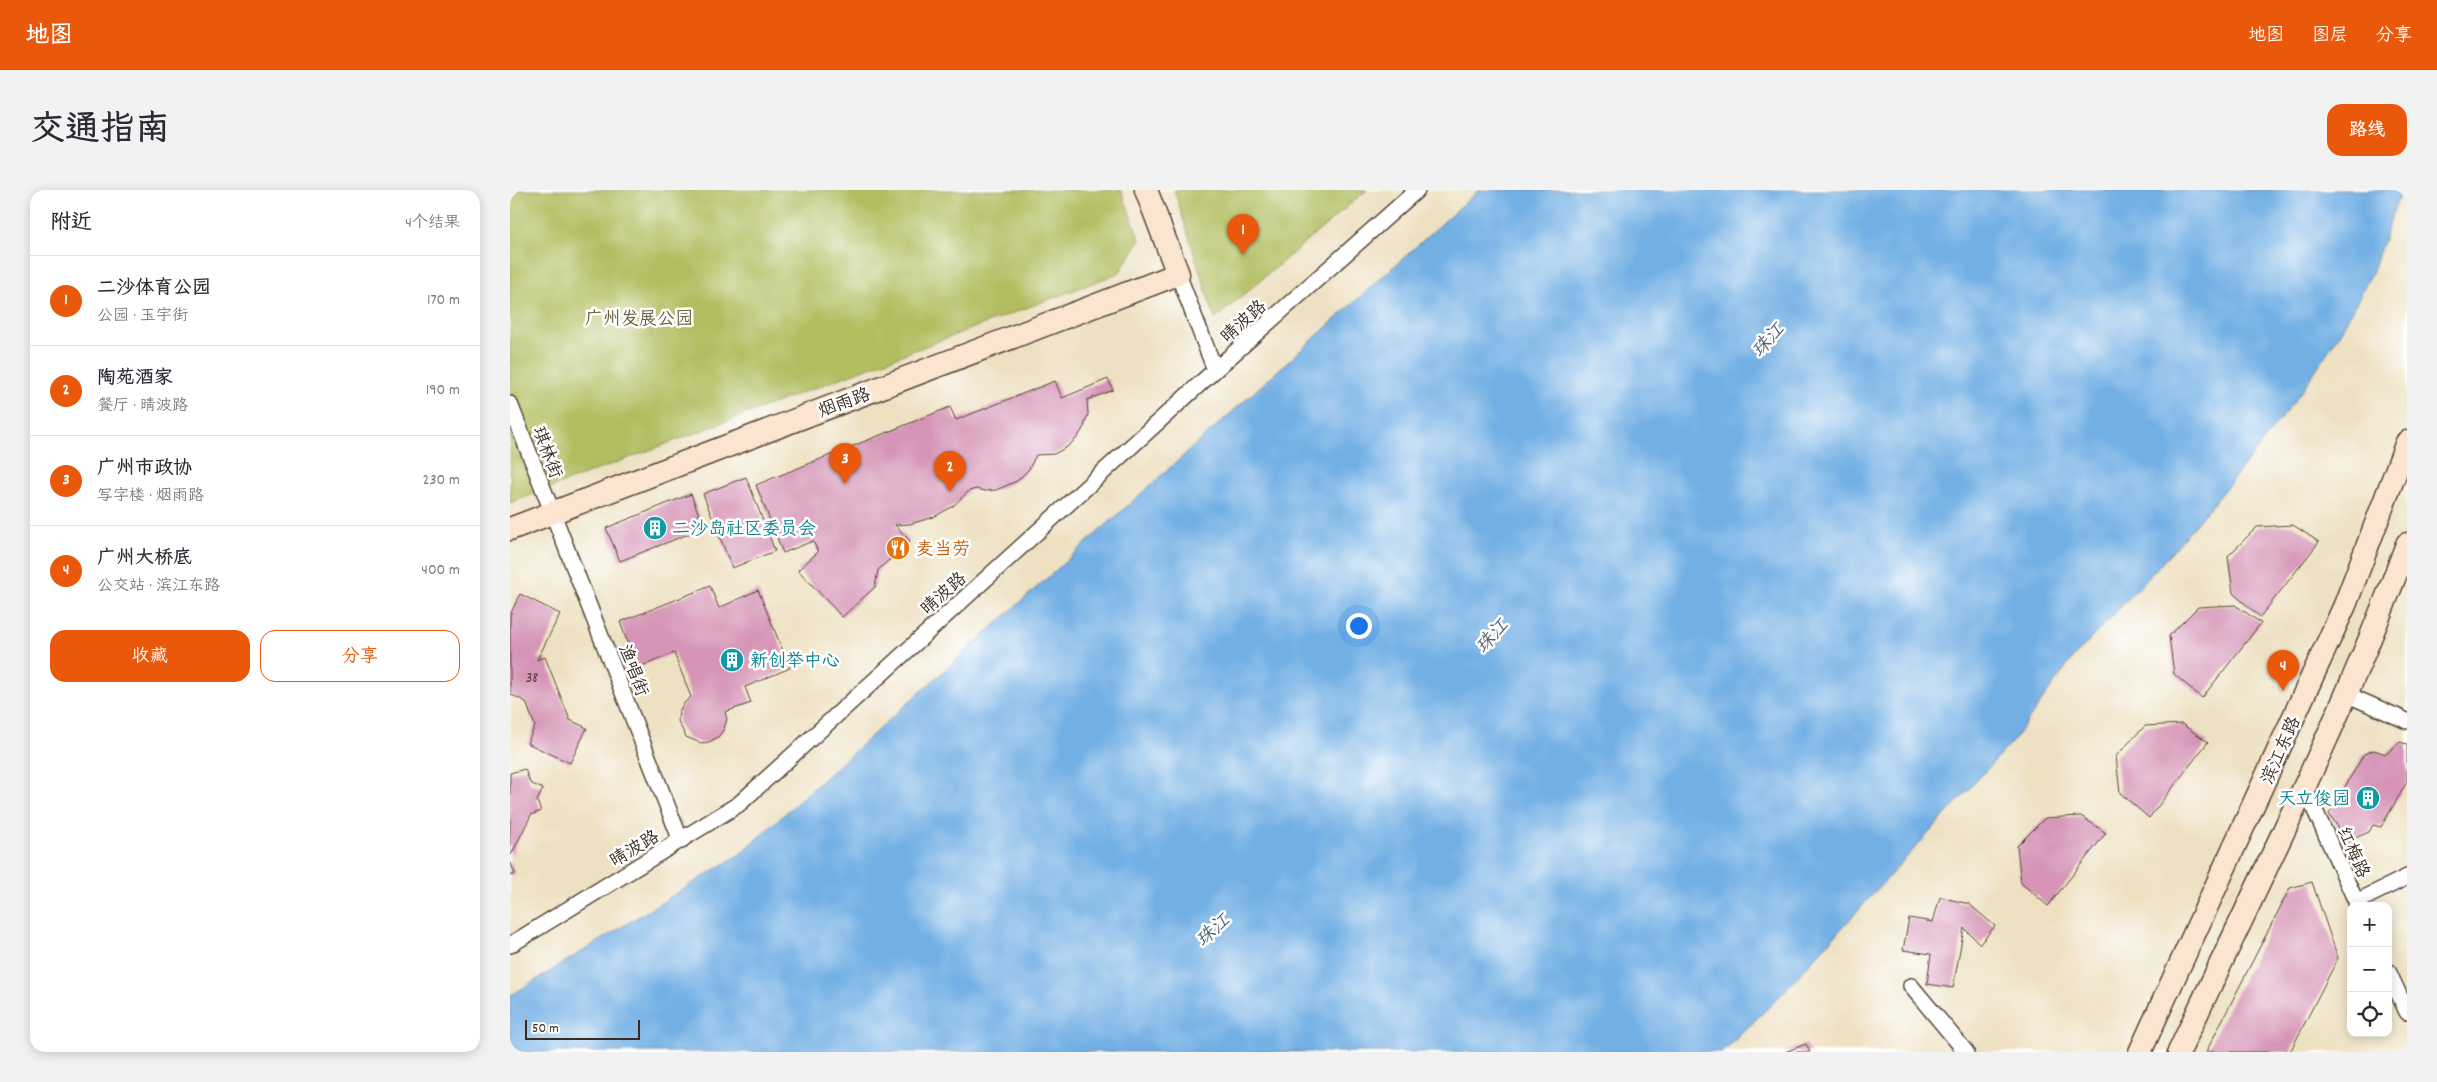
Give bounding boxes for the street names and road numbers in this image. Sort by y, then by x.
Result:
street label: 晴波路 [1216,296,1273,350]
street label: 烟雨路 [815,383,875,425]
street label: 琪林街 [524,423,567,483]
street label: 晴波路 [916,568,973,622]
street label: 渔唱街 [610,641,653,701]
street label: 滨江东路 [2256,713,2308,789]
street label: 红梅路 [2329,823,2374,883]
street label: 晴波路 [606,826,665,875]

